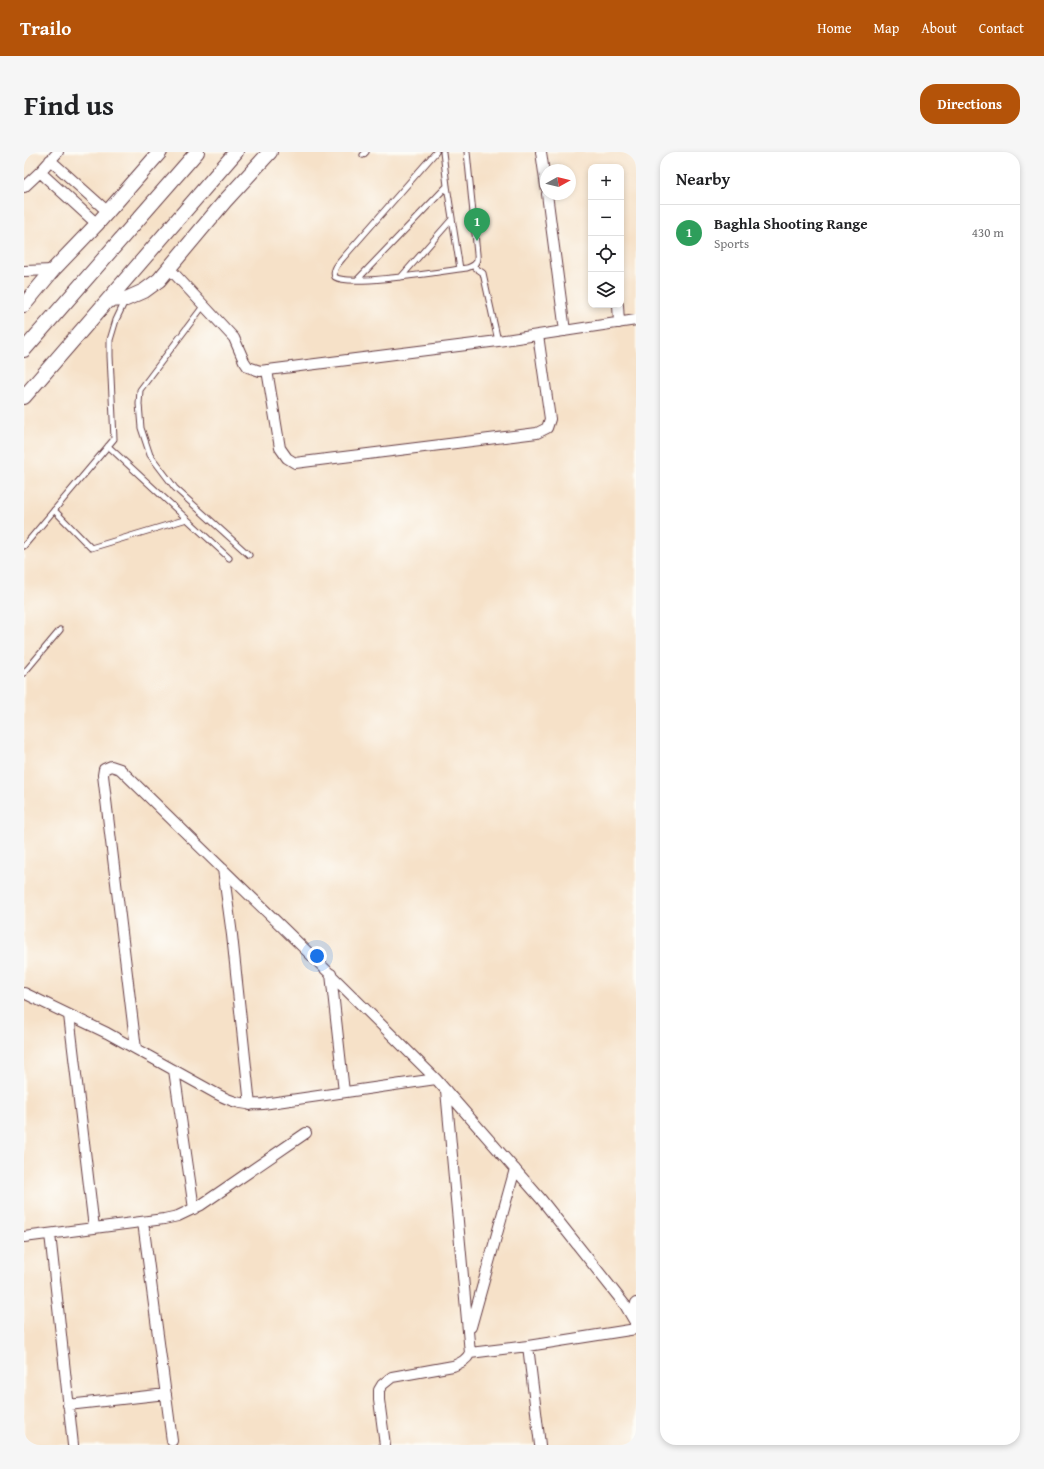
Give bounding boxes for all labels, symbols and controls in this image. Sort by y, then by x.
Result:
text: Trailo [20,14,71,42]
text: Home [817,18,852,38]
text: Map [874,18,899,38]
text: About [921,18,957,38]
text: Contact [979,18,1024,38]
text: Find us [24,84,114,125]
button: Directions [920,84,1020,124]
north arrow [540,164,576,200]
map controls [588,164,624,308]
button: + [588,164,624,200]
text: Nearby [676,166,730,191]
button: − [588,200,624,236]
pin: 1 [464,208,490,241]
text: Baghla Shooting Range [714,213,868,234]
text: 1 [686,223,692,242]
text: 430 m [972,223,1004,242]
text: Sports [714,234,749,253]
button: locate [588,236,624,272]
button: layers [588,272,624,308]
your location [307,946,327,966]

